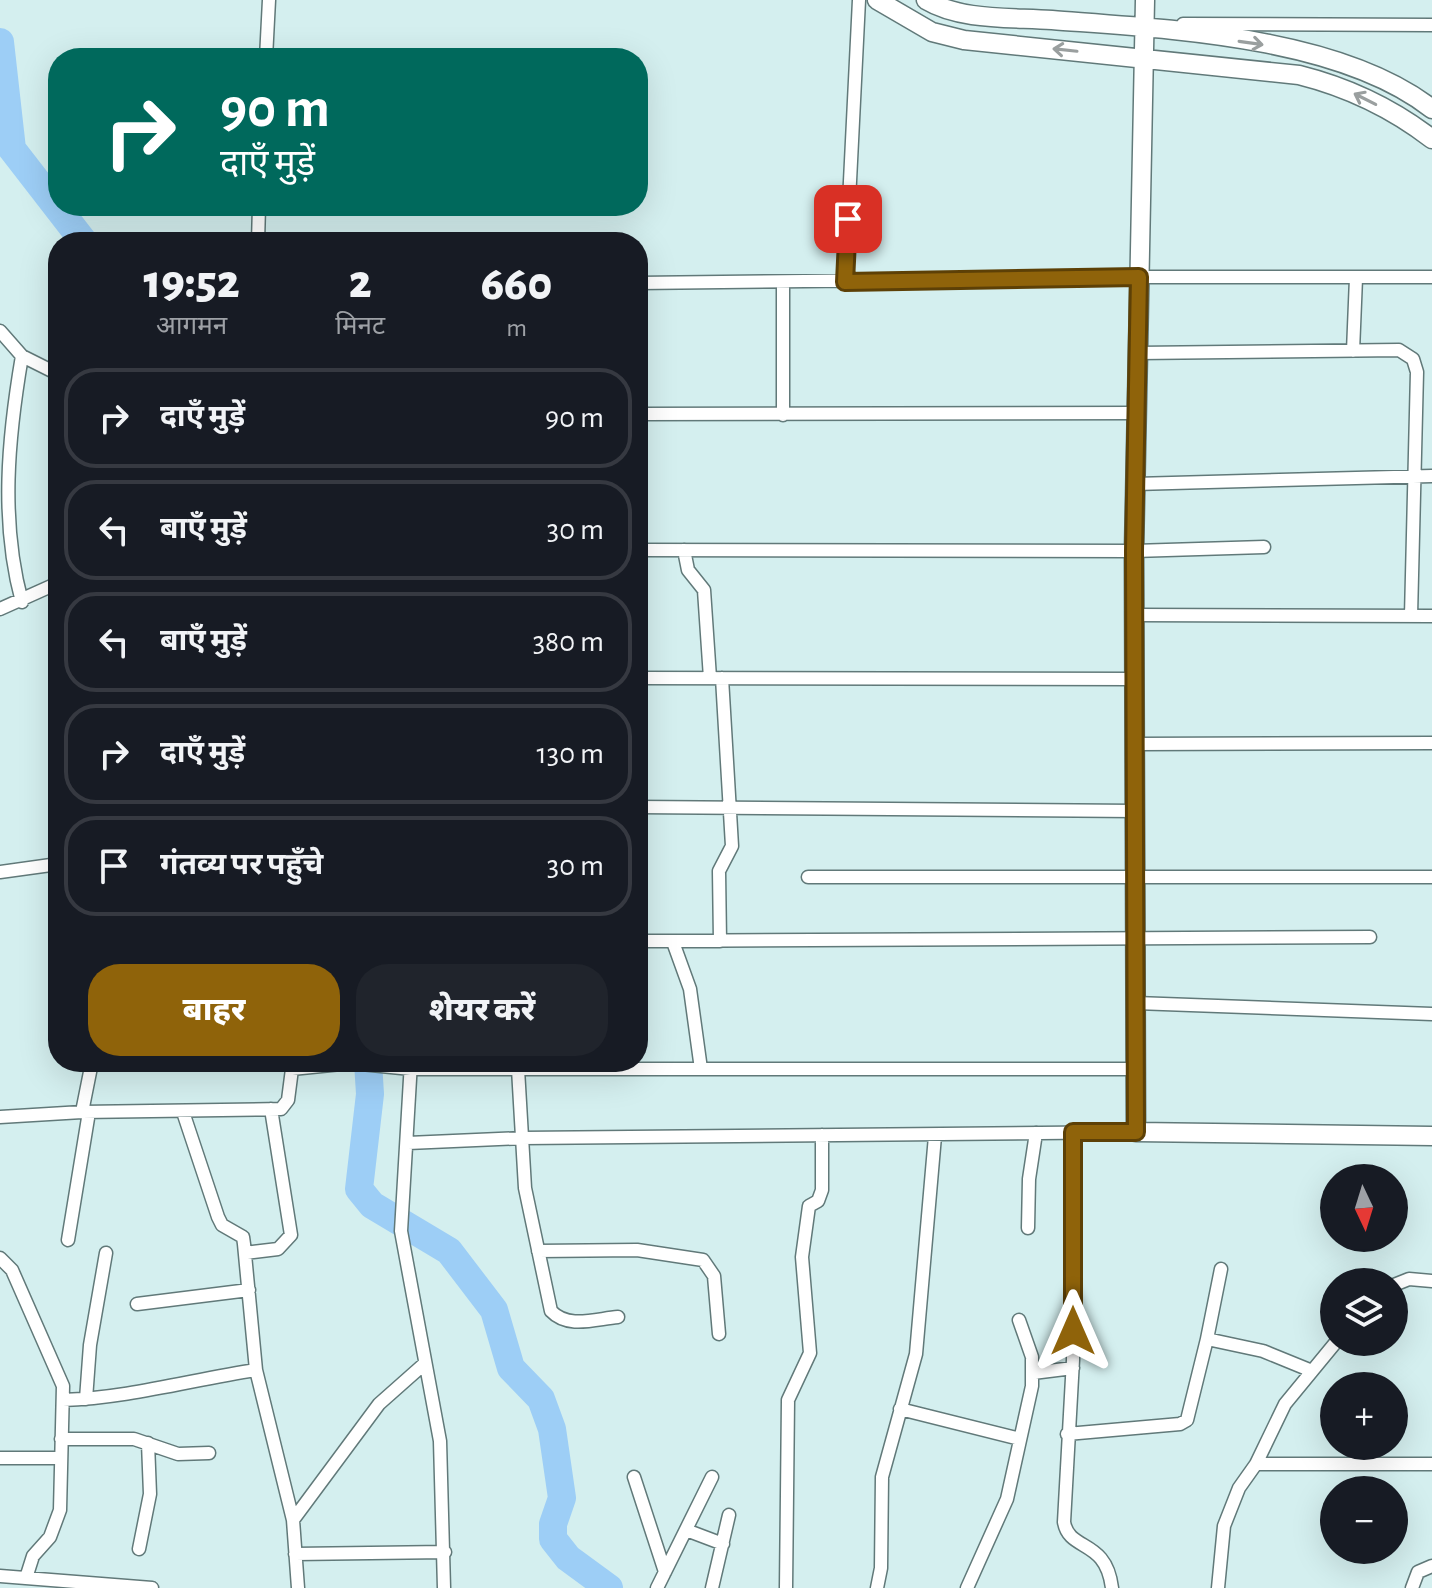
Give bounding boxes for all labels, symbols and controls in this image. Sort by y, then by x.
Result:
one-way arrow [1238,36,1263,51]
one-way arrow [1052,43,1079,58]
icon: right [88,80,192,184]
text: 90 m [220,81,330,137]
one-way arrow [1354,91,1378,106]
text: दाएँ मुड़ें [220,146,315,182]
pin [814,185,882,253]
icon: arrive [826,197,870,241]
text: 19:52 [144,259,240,307]
text: 2 [349,259,372,307]
text: 660 [481,261,552,309]
text: आगमन [156,313,227,339]
text: मिनट [335,313,385,339]
text: m [506,315,527,341]
icon: right [92,396,136,440]
text: दाएँ मुड़ें [160,402,245,432]
text: 90 m [545,403,604,433]
icon: left [92,508,136,552]
text: बाएँ मुड़ें [160,514,247,544]
text: 30 m [547,515,604,545]
icon: left [92,620,136,664]
text: बाएँ मुड़ें [160,626,247,656]
text: 380 m [533,627,604,657]
icon: right [92,732,136,776]
text: दाएँ मुड़ें [160,738,245,768]
text: 130 m [537,739,604,769]
icon: arrive [92,844,136,888]
text: गंतव्य पर पहुँचे [160,850,323,880]
text: 30 m [547,851,604,881]
button: बाहर [88,964,340,1056]
button: शेयर करें [356,964,608,1056]
north arrow [1320,1164,1408,1252]
map controls [1320,1164,1408,1564]
button: layers [1320,1268,1408,1356]
position arrow [1031,1289,1115,1373]
button: + [1320,1372,1408,1460]
button: − [1320,1476,1408,1564]

